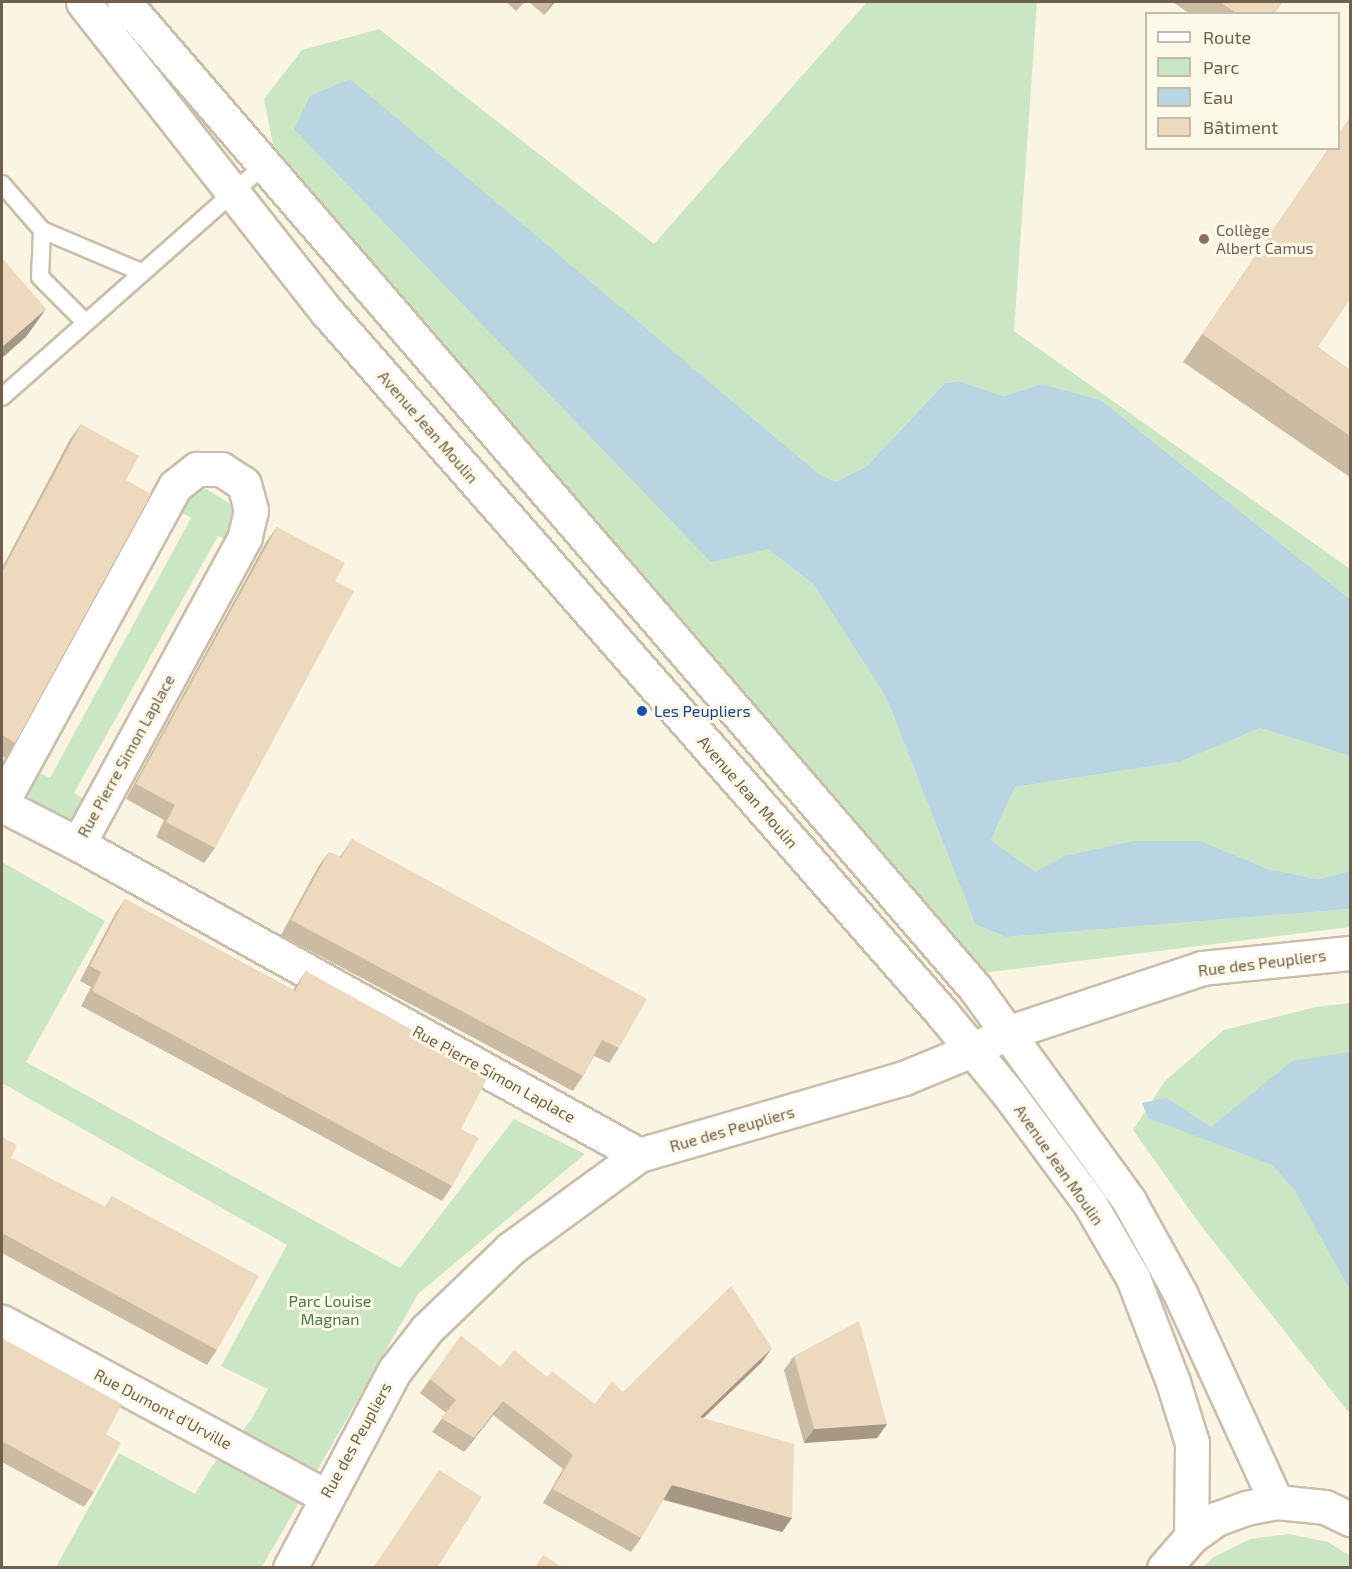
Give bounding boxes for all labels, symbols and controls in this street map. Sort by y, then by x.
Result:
legend [1145,12,1340,150]
text: Route [1203,26,1251,48]
text: Parc [1203,56,1239,78]
text: Eau [1203,86,1233,108]
text: Bâtiment [1203,116,1278,138]
place label: Collège Albert Camus [1216,220,1314,258]
marker: Collège Albert Camus [1197,232,1211,246]
street label: Avenue Jean Moulin [374,367,482,487]
street label: Rue Pierre Simon Laplace [73,671,179,841]
place label: Les Peupliers [654,701,751,721]
marker: Les Peupliers [635,704,649,718]
street label: Avenue Jean Moulin [694,732,802,852]
street label: Rue des Peupliers [1197,946,1327,980]
street label: Rue Pierre Simon Laplace [409,1021,579,1127]
street label: Avenue Jean Moulin [1010,1101,1108,1229]
street label: Rue des Peupliers [667,1102,797,1156]
park label: Parc Louise Magnan [289,1291,371,1329]
street label: Rue Dumont d'Urville [91,1365,235,1453]
street label: Rue des Peupliers [316,1379,396,1501]

